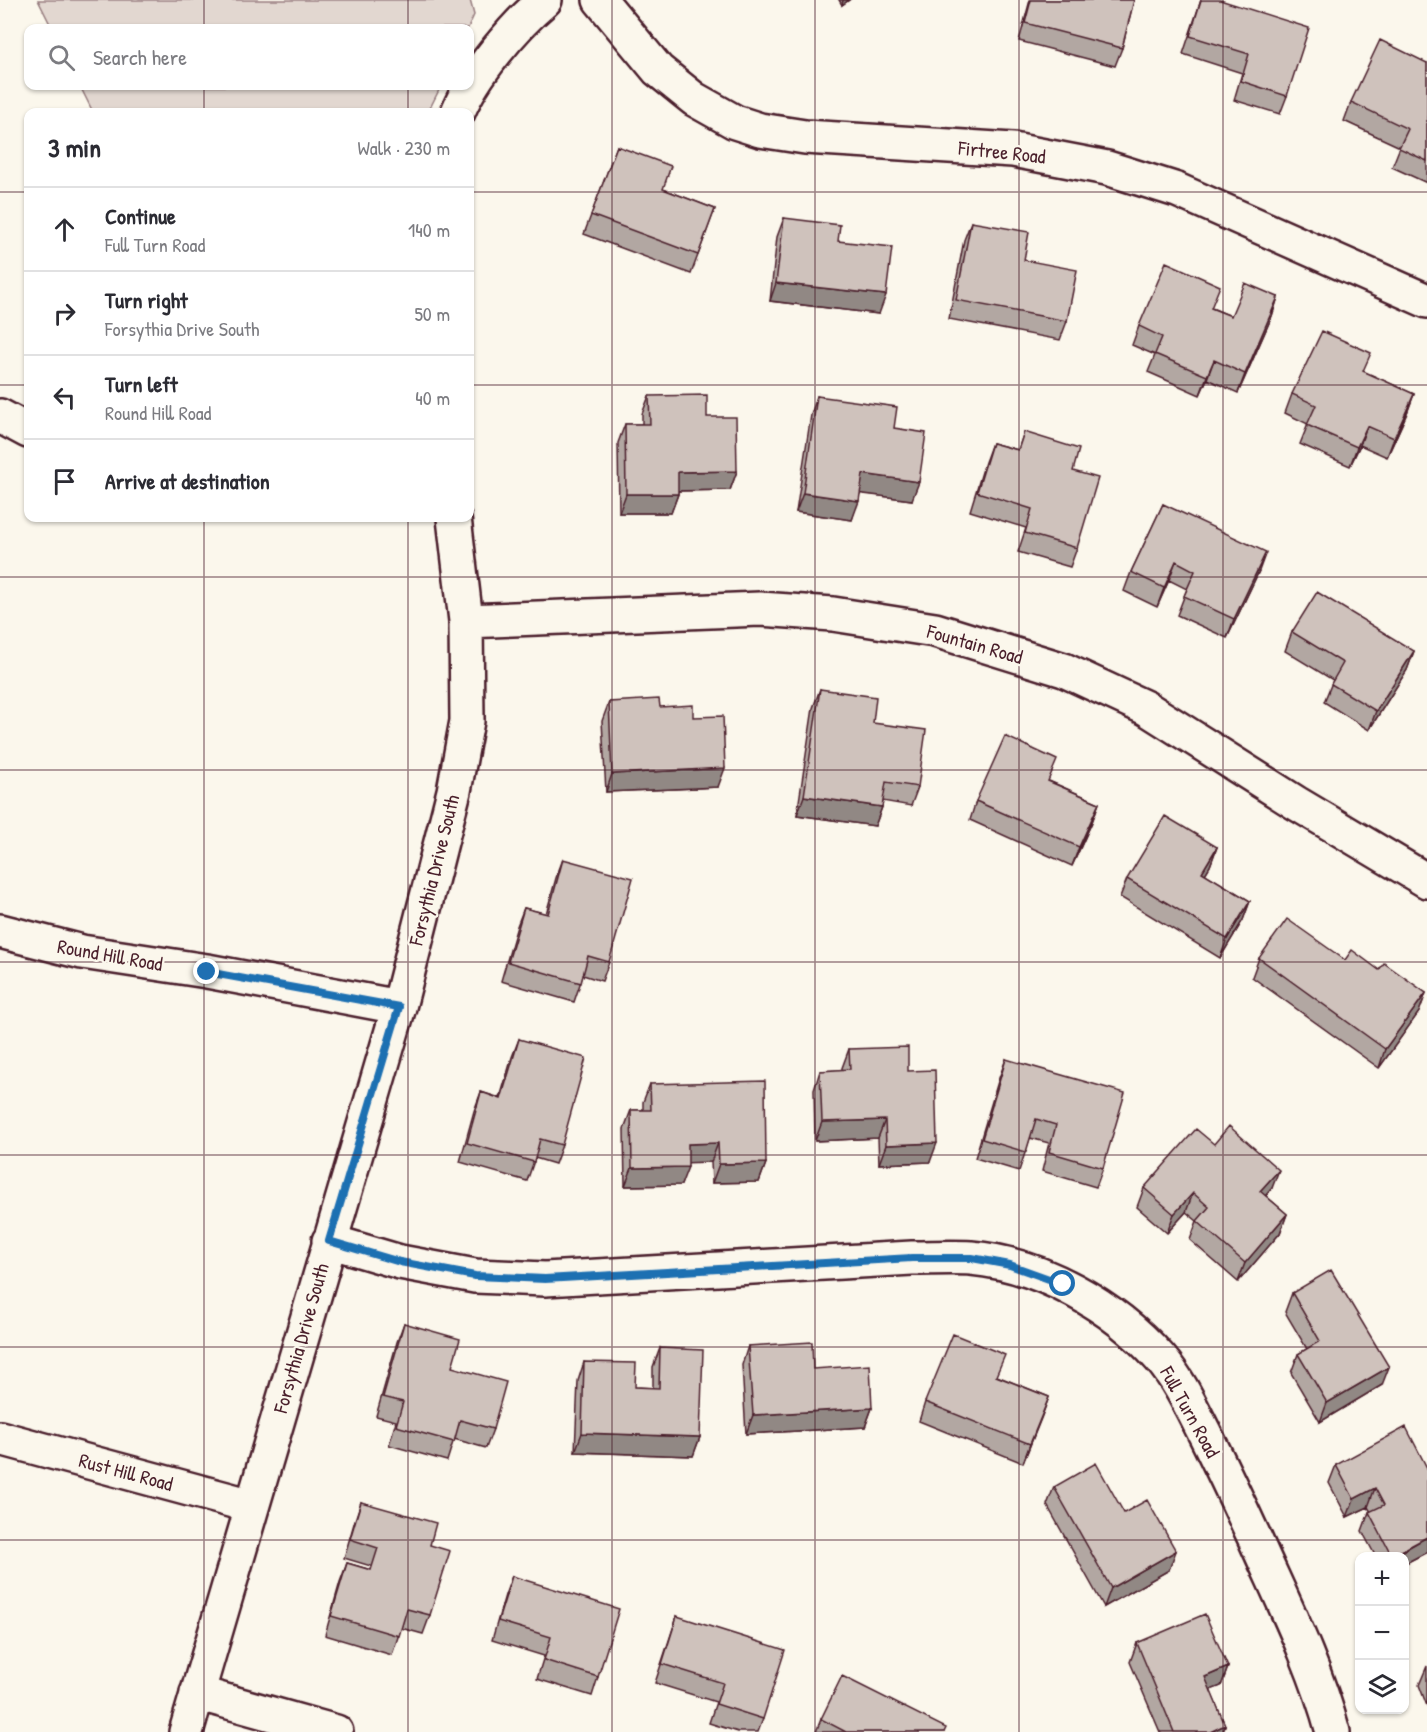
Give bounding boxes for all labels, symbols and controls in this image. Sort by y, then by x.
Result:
search box [24,24,474,90]
icon: search [45,41,78,74]
text: Search here [93,42,187,72]
text: 3 min [48,130,101,165]
street label: Firtree Road [956,133,1047,170]
text: Walk · 230 m [358,134,450,161]
text: Continue [105,201,176,231]
icon: ahead [48,213,81,246]
text: 140 m [408,216,450,243]
text: Full Turn Road [105,231,205,258]
text: Turn right [105,285,188,315]
icon: right [48,297,81,330]
text: 50 m [414,300,450,327]
text: Forsythia Drive South [105,315,259,342]
text: Turn left [105,369,178,399]
icon: left [48,381,81,414]
text: 40 m [415,384,450,411]
text: Round Hill Road [105,399,211,426]
icon: arrive [48,465,81,498]
text: Arrive at destination [105,466,270,496]
street label: Fountain Road [923,617,1026,670]
street label: Forsythia Drive South [401,792,465,949]
street label: Round Hill Road [55,932,165,977]
route end [193,958,219,984]
street label: Forsythia Drive South [266,1260,335,1417]
route start [1049,1270,1075,1296]
street label: Full Turn Road [1154,1361,1227,1462]
street label: Rust Hill Road [76,1446,176,1497]
map controls [1355,1552,1409,1714]
button: + [1355,1552,1409,1606]
button: − [1355,1606,1409,1660]
button: layers [1355,1660,1409,1714]

